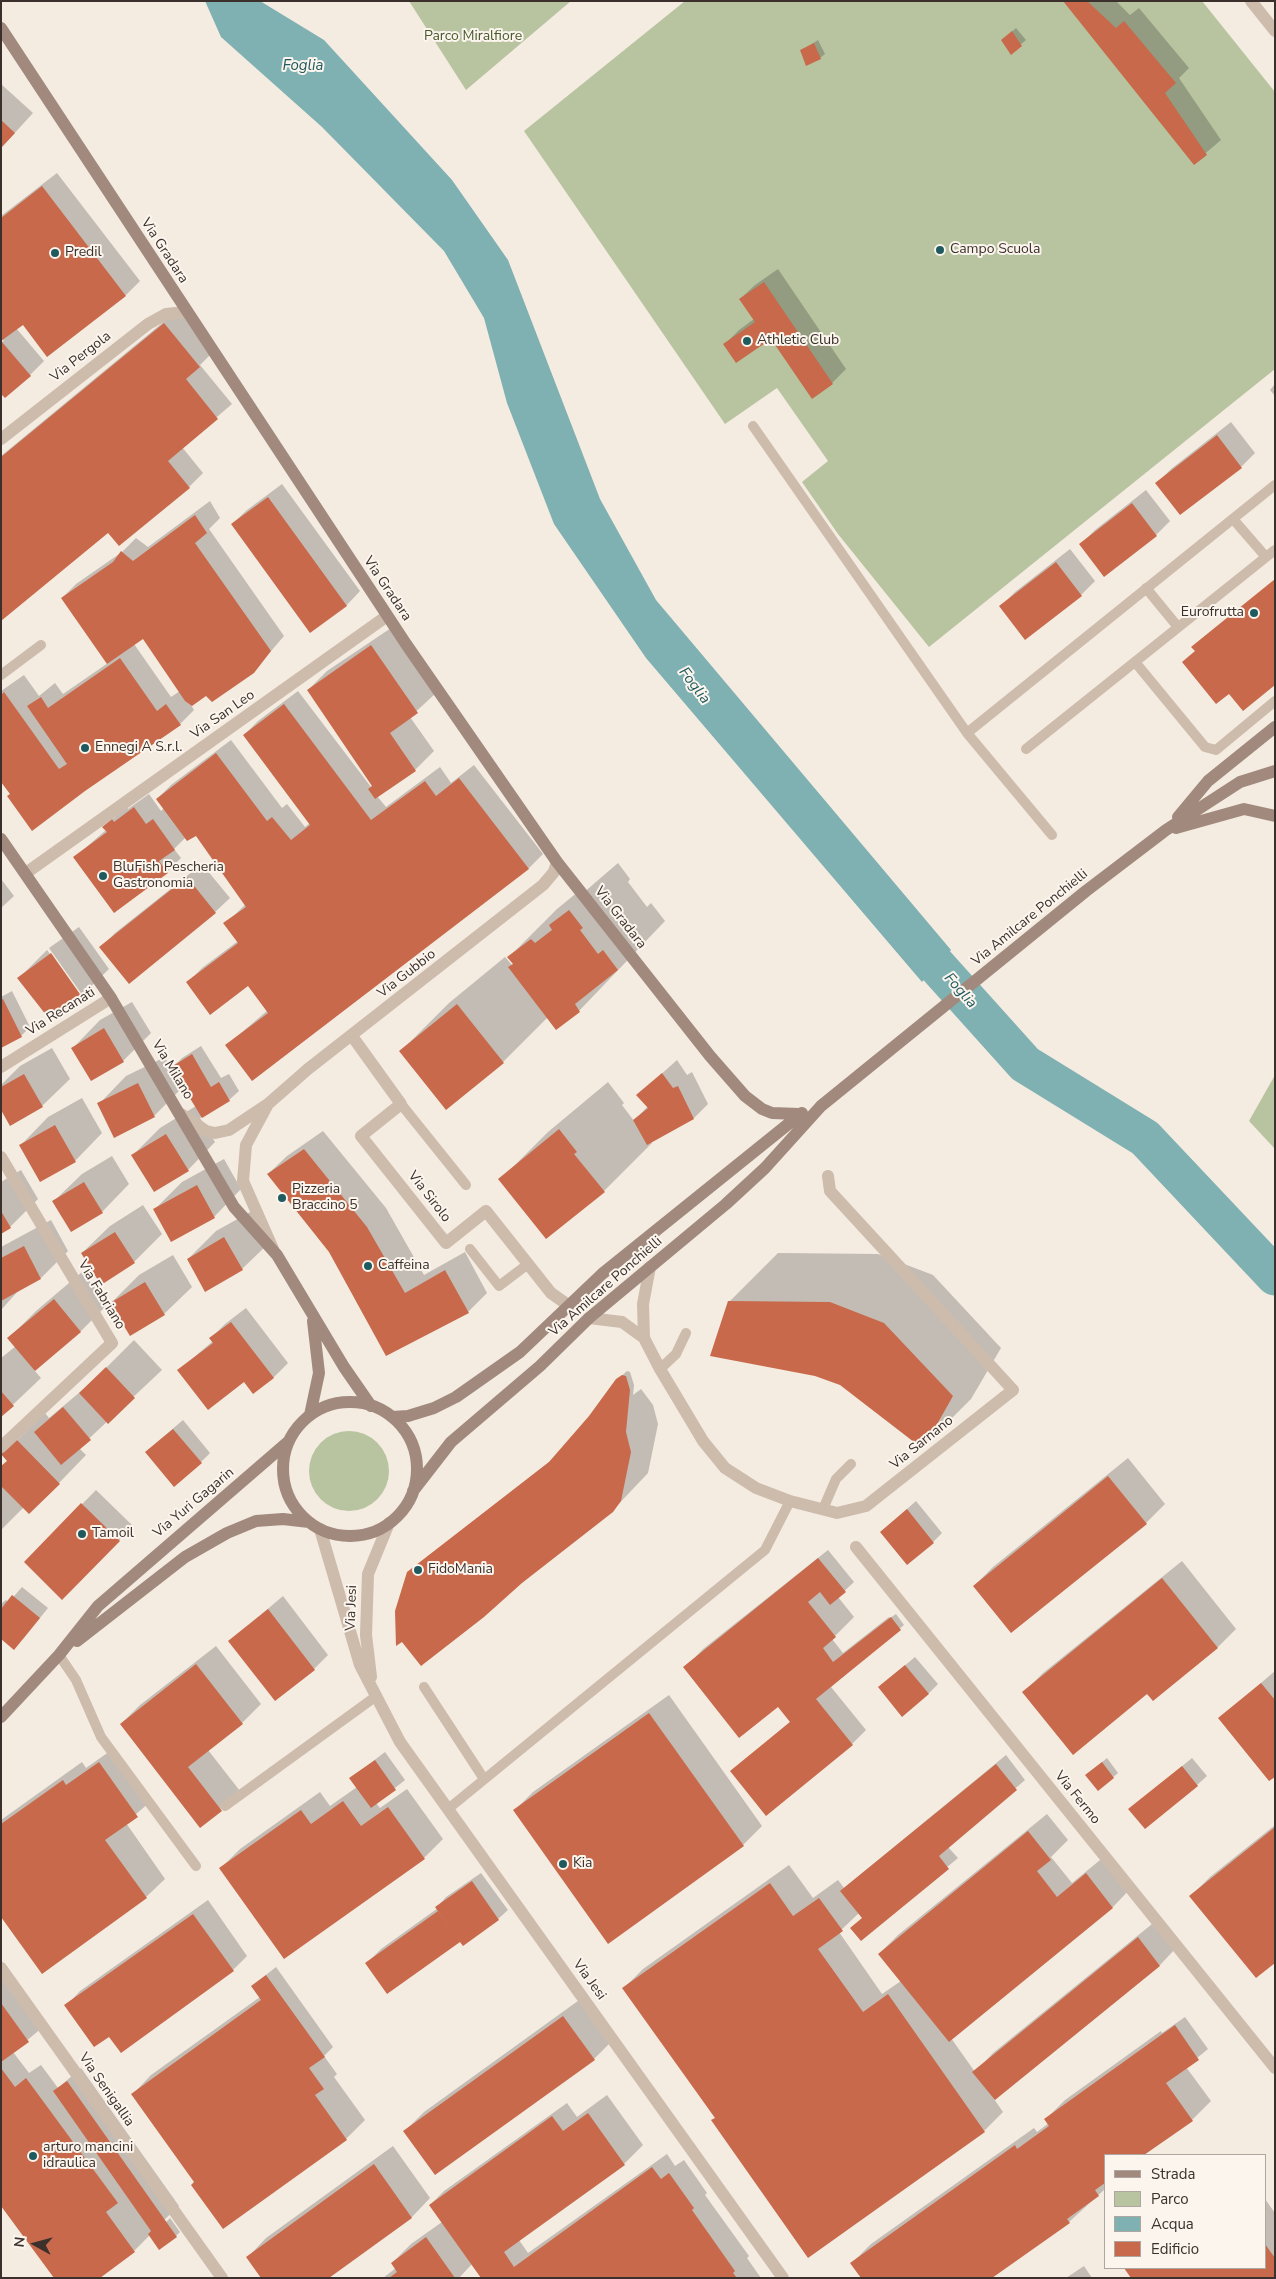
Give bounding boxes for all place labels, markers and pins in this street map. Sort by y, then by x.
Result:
place label: Campo Scuola [950,242,1040,258]
marker: Campo Scuola [934,244,946,256]
place label: Predil [65,245,102,261]
marker: Predil [49,247,61,259]
place label: Athletic Club [757,333,839,349]
marker: Athletic Club [741,335,753,347]
place label: Eurofrutta [1181,605,1244,621]
marker: Eurofrutta [1248,607,1260,619]
place label: Ennegi A S.r.l. [95,740,182,756]
marker: Ennegi A S.r.l. [79,742,91,754]
place label: BluFish Pescheria Gastronomia [113,860,224,892]
marker: BluFish Pescheria Gastronomia [97,870,109,882]
place label: Pizzeria Braccino 5 [292,1182,358,1214]
marker: Pizzeria Braccino 5 [276,1192,288,1204]
place label: Caffeina [378,1258,430,1274]
marker: Caffeina [362,1260,374,1272]
place label: Tamoil [92,1526,134,1542]
marker: Tamoil [76,1528,88,1540]
place label: FidoMania [428,1562,493,1578]
marker: FidoMania [412,1564,424,1576]
place label: Kia [573,1856,592,1872]
marker: Kia [557,1858,569,1870]
place label: arturo mancini idraulica [43,2140,133,2172]
marker: arturo mancini idraulica [27,2150,39,2162]

